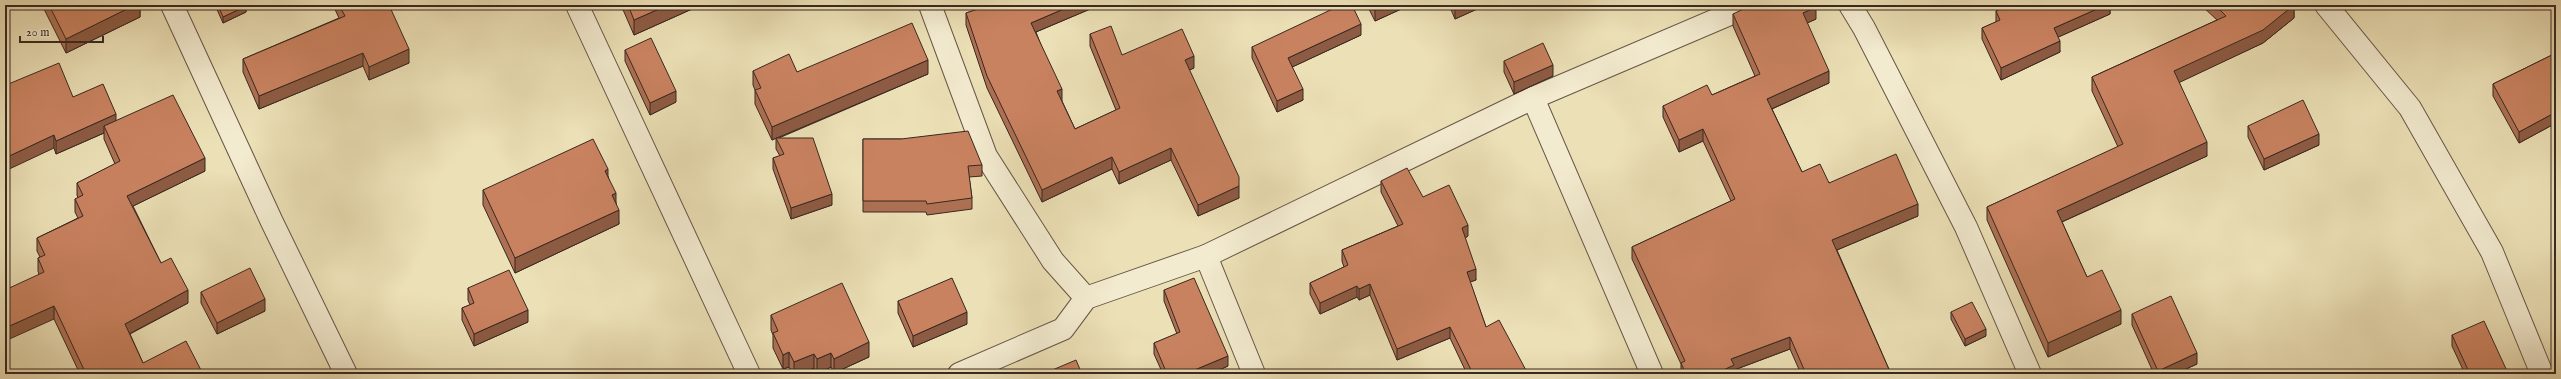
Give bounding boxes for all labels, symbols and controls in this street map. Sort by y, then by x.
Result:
scale bar [20,18,103,44]
text: 20 m [26,25,49,40]

